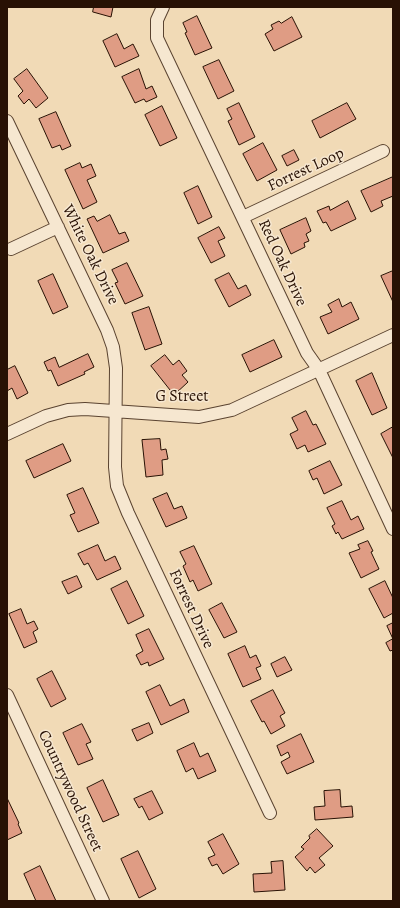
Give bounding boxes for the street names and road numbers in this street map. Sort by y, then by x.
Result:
street label: Forrest Loop [265,144,347,196]
street label: White Oak Drive [57,202,123,308]
street label: Red Oak Drive [253,216,311,310]
street label: G Street [155,387,209,407]
street label: Forrest Drive [164,566,218,652]
street label: Countrywood Street [33,727,107,855]

